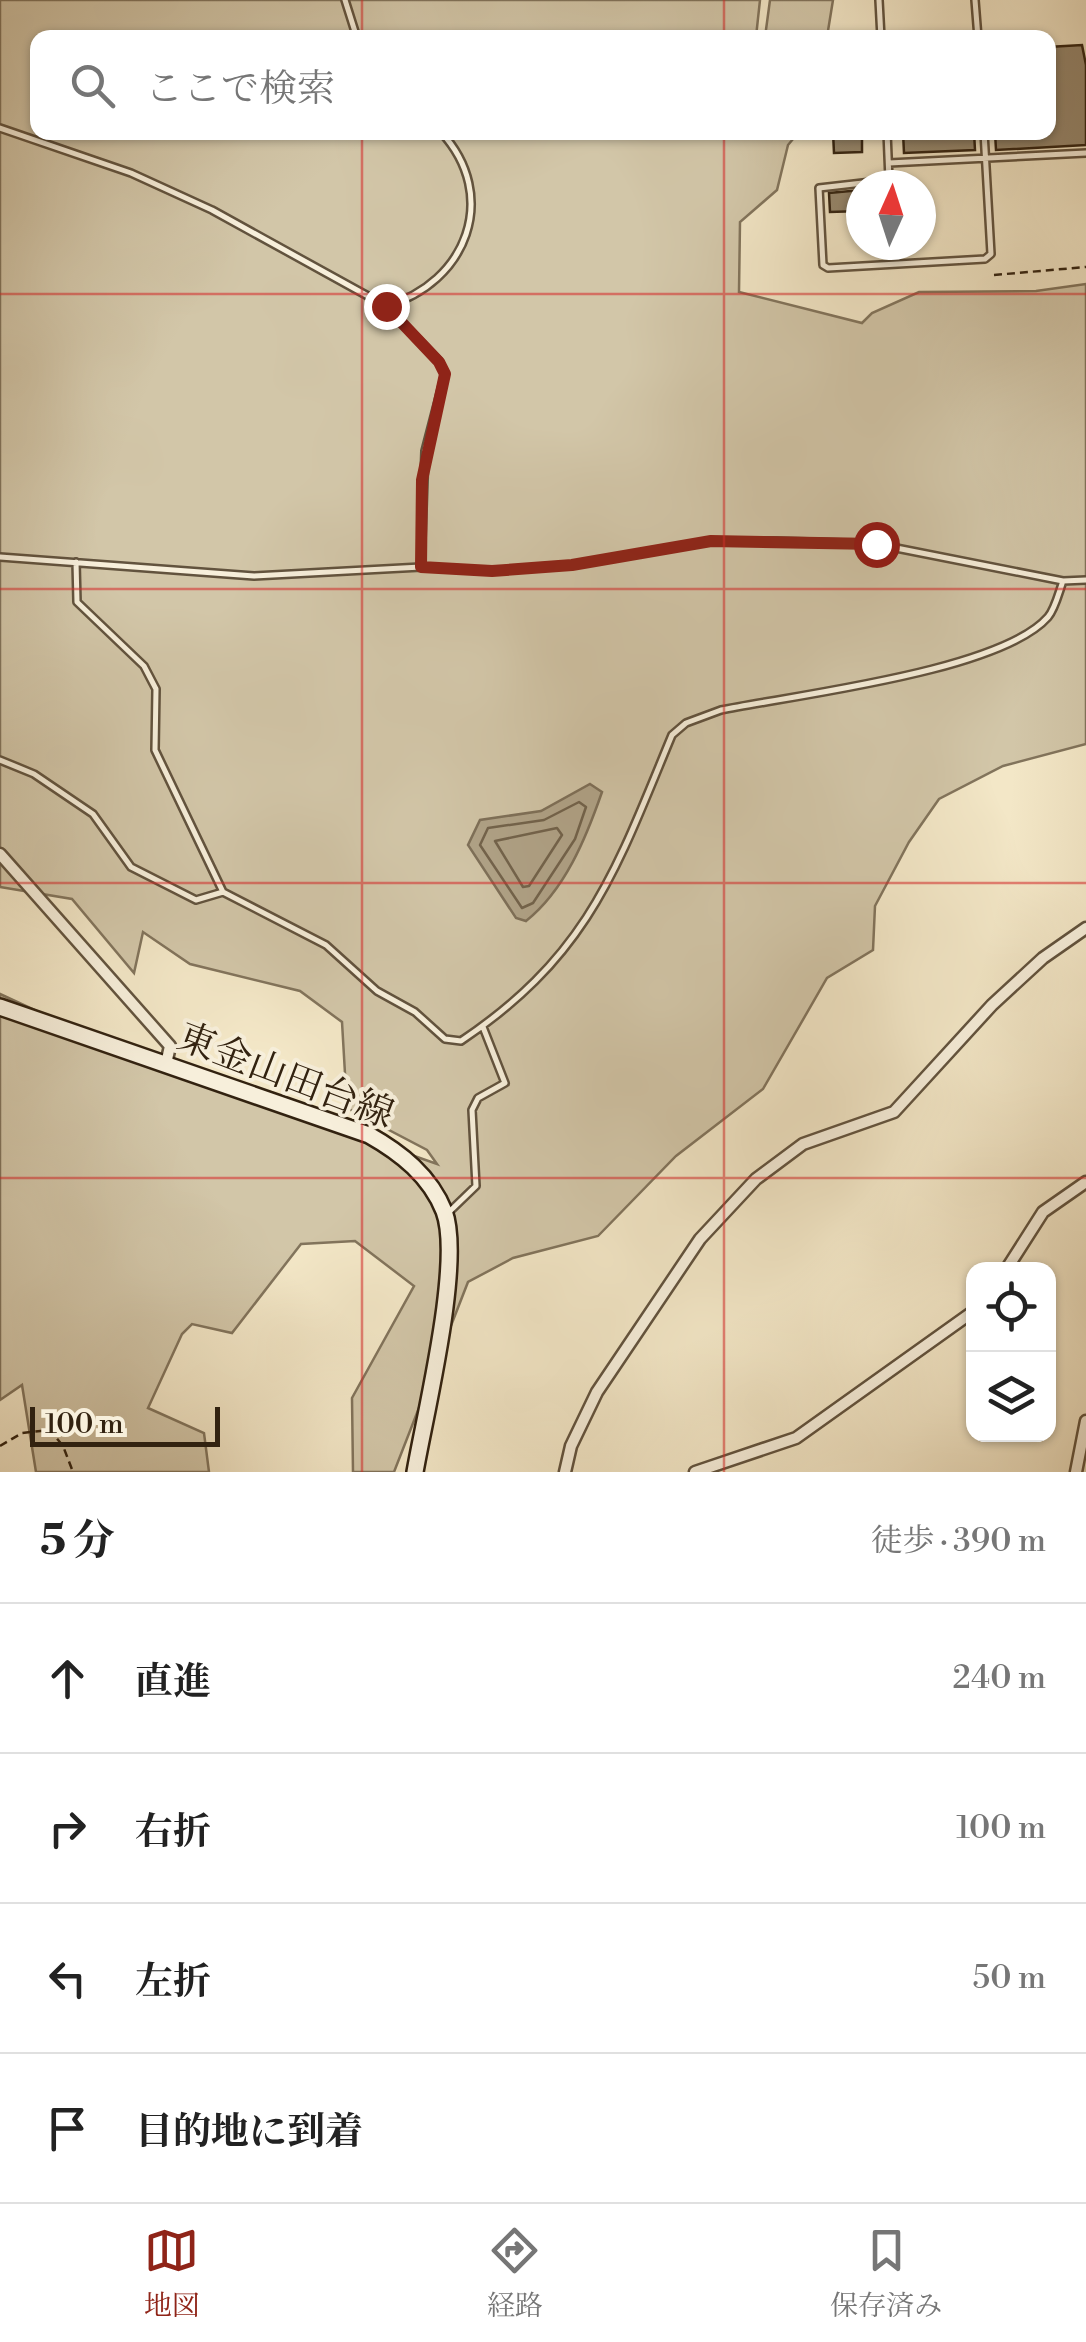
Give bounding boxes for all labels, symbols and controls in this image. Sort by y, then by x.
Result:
search box [30,30,1056,140]
icon: search [65,58,120,113]
text: ここで検索 [145,66,335,113]
north arrow [846,170,936,260]
route end [364,284,410,330]
route start [854,522,900,568]
street label: 東金山田台線 [171,1014,400,1139]
map controls [966,1262,1056,1442]
button: locate [966,1262,1056,1352]
button: layers [966,1352,1056,1442]
scale bar [30,1402,220,1446]
text: 100 m [45,1407,124,1442]
text: 5 分 [40,1515,115,1568]
text: 徒歩 · 390 m [871,1521,1046,1561]
icon: ahead [40,1651,95,1706]
text: 240 m [953,1658,1046,1698]
text: 直進 [135,1659,211,1706]
icon: right [40,1801,95,1856]
text: 100 m [956,1808,1046,1848]
text: 右折 [135,1809,211,1856]
icon: left [40,1951,95,2006]
text: 50 m [973,1958,1046,1998]
text: 左折 [135,1959,211,2006]
icon: arrive [40,2101,95,2156]
text: 目的地に到着 [135,2109,363,2156]
tab: 地図 [144,2223,200,2324]
tab: 経路 [487,2223,543,2324]
tab: 保存済み [830,2223,942,2324]

